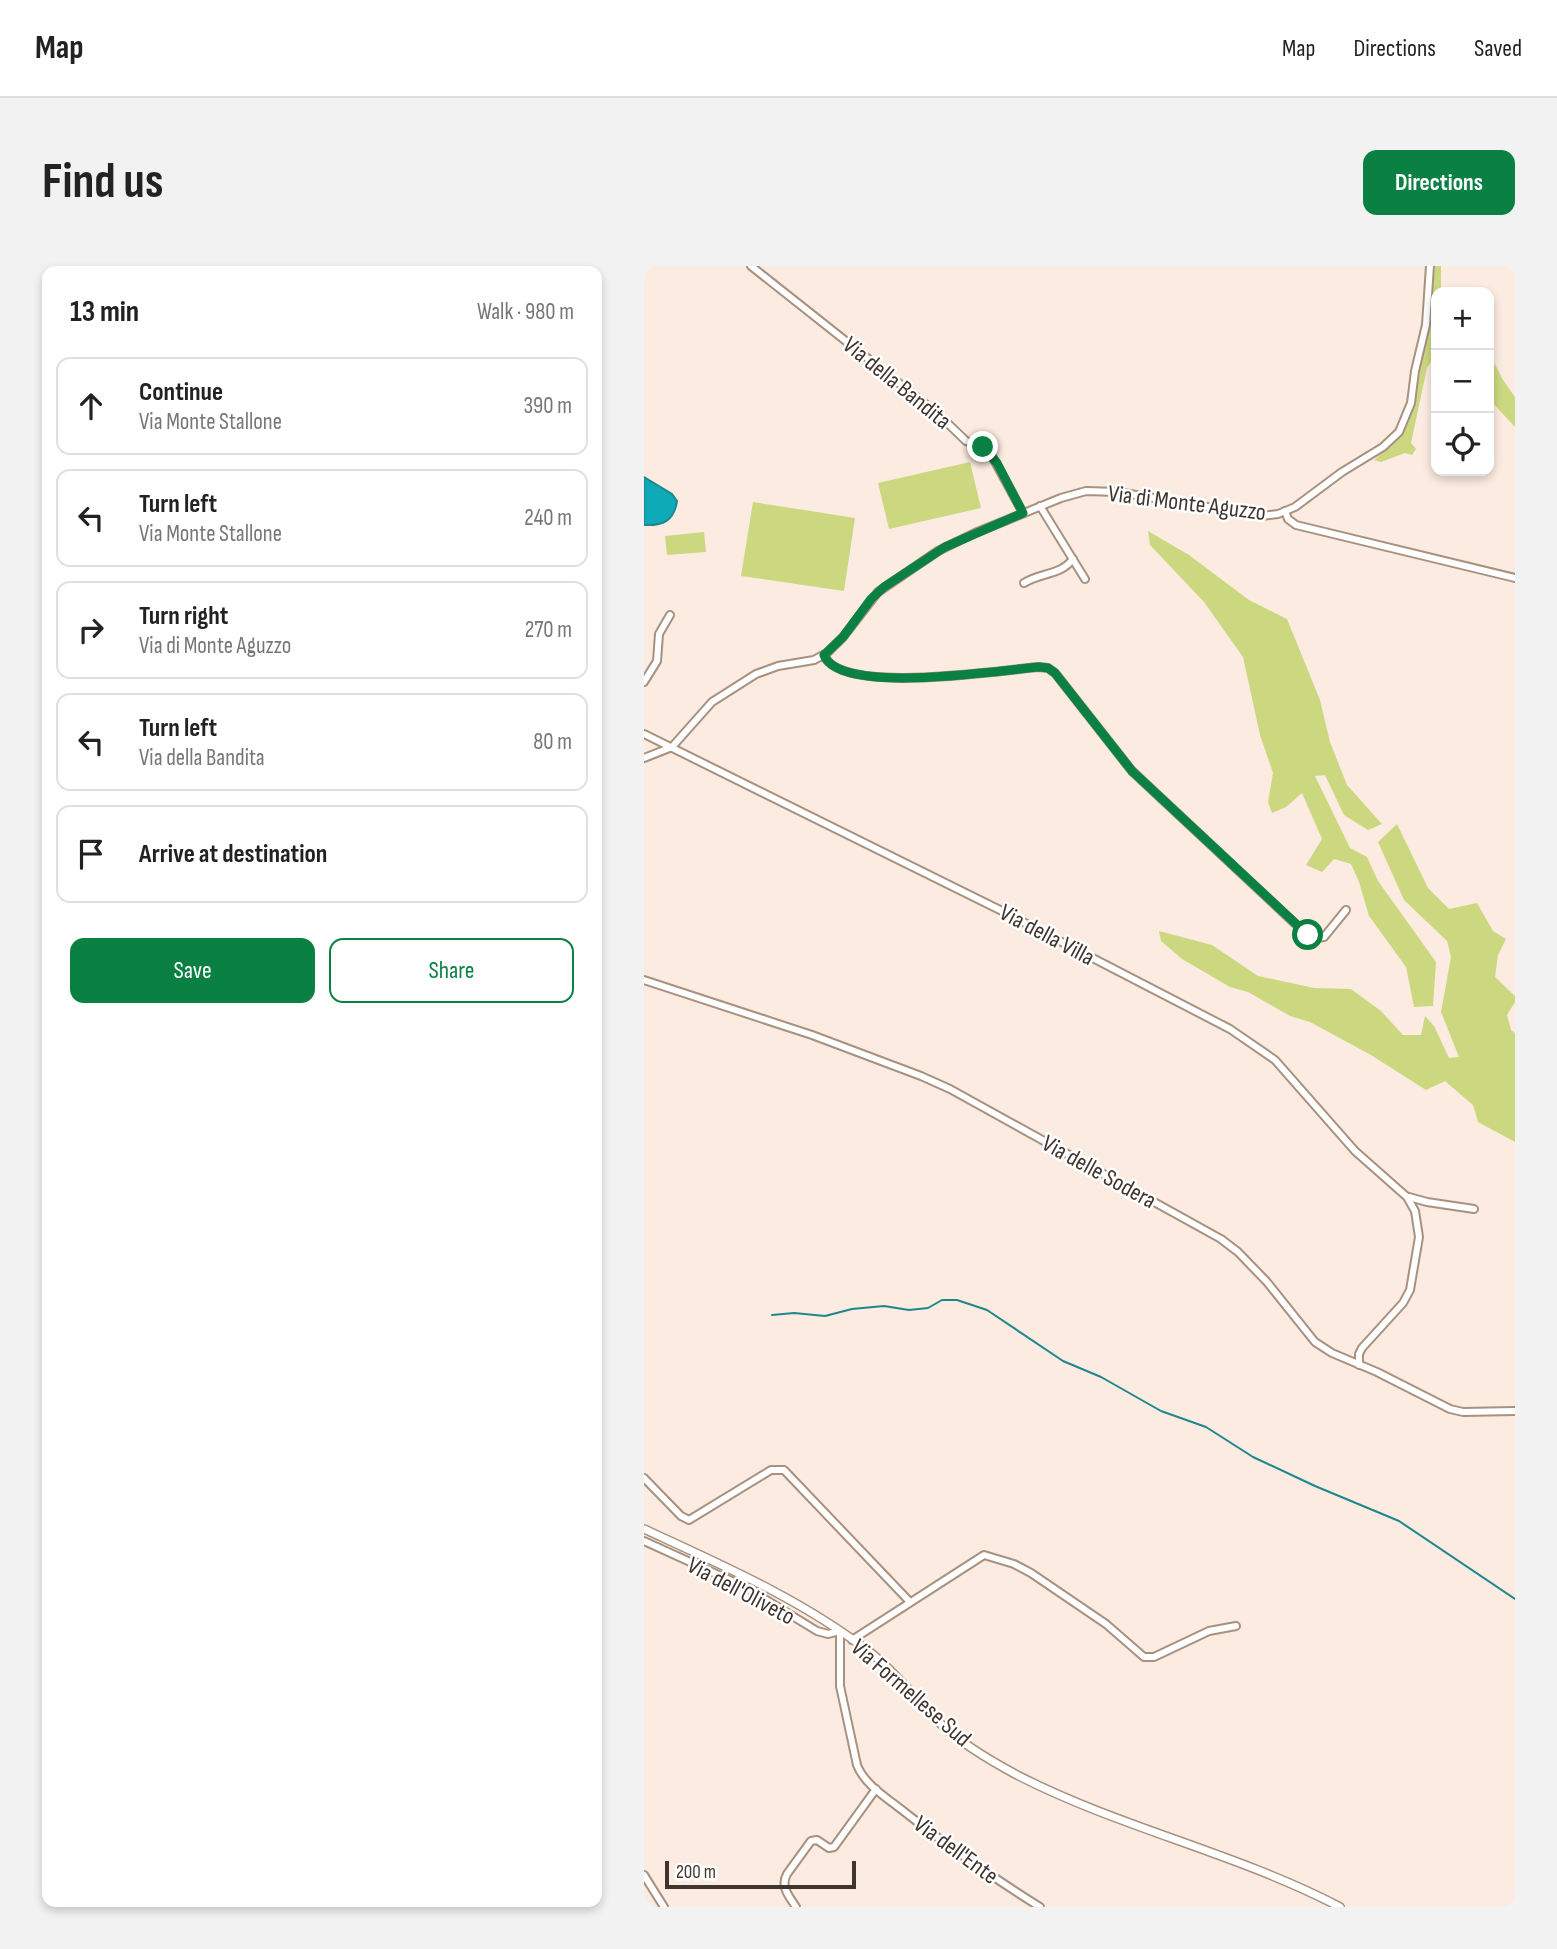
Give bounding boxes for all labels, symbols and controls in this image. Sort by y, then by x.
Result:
text: Map [35,28,84,68]
text: Map [1282,34,1315,63]
text: Directions [1353,34,1436,63]
text: Saved [1474,34,1522,63]
button: Directions [1363,150,1515,215]
text: Find us [42,153,164,212]
map controls [1431,287,1494,476]
button: + [1431,287,1494,350]
text: 13 min [70,294,139,330]
text: Walk · 980 m [477,298,574,326]
street label: Via della Bandita [837,330,957,436]
button: − [1431,350,1494,413]
text: Continue [139,377,223,408]
icon: ahead [72,387,110,425]
text: 390 m [523,392,572,420]
text: Via Monte Stallone [139,408,282,436]
button: locate [1431,413,1494,476]
route end [967,431,998,462]
street label: Via di Monte Aguzzo [1106,479,1268,527]
text: Turn left [139,489,217,520]
icon: left [72,499,110,537]
text: 240 m [524,504,572,532]
text: Via Monte Stallone [139,520,282,548]
text: Turn right [139,601,228,632]
icon: right [72,611,110,649]
text: 270 m [525,616,572,644]
text: Via di Monte Aguzzo [139,632,291,660]
text: Turn left [139,713,217,744]
icon: left [72,723,110,761]
text: 80 m [533,728,572,756]
text: Via della Bandita [139,744,265,772]
icon: arrive [72,835,110,873]
text: Arrive at destination [139,839,327,870]
street label: Via della Villa [995,898,1099,972]
route start [1292,919,1323,950]
button: Save [70,938,315,1003]
button: Share [329,938,574,1003]
street label: Via delle Sodera [1037,1129,1161,1215]
street label: Via dell'Oliveto [682,1551,800,1631]
street label: Via Formellese Sud [845,1633,977,1753]
street label: Via dell'Ente [908,1810,1004,1890]
scale bar [665,1858,856,1890]
text: 200 m [676,1861,716,1884]

